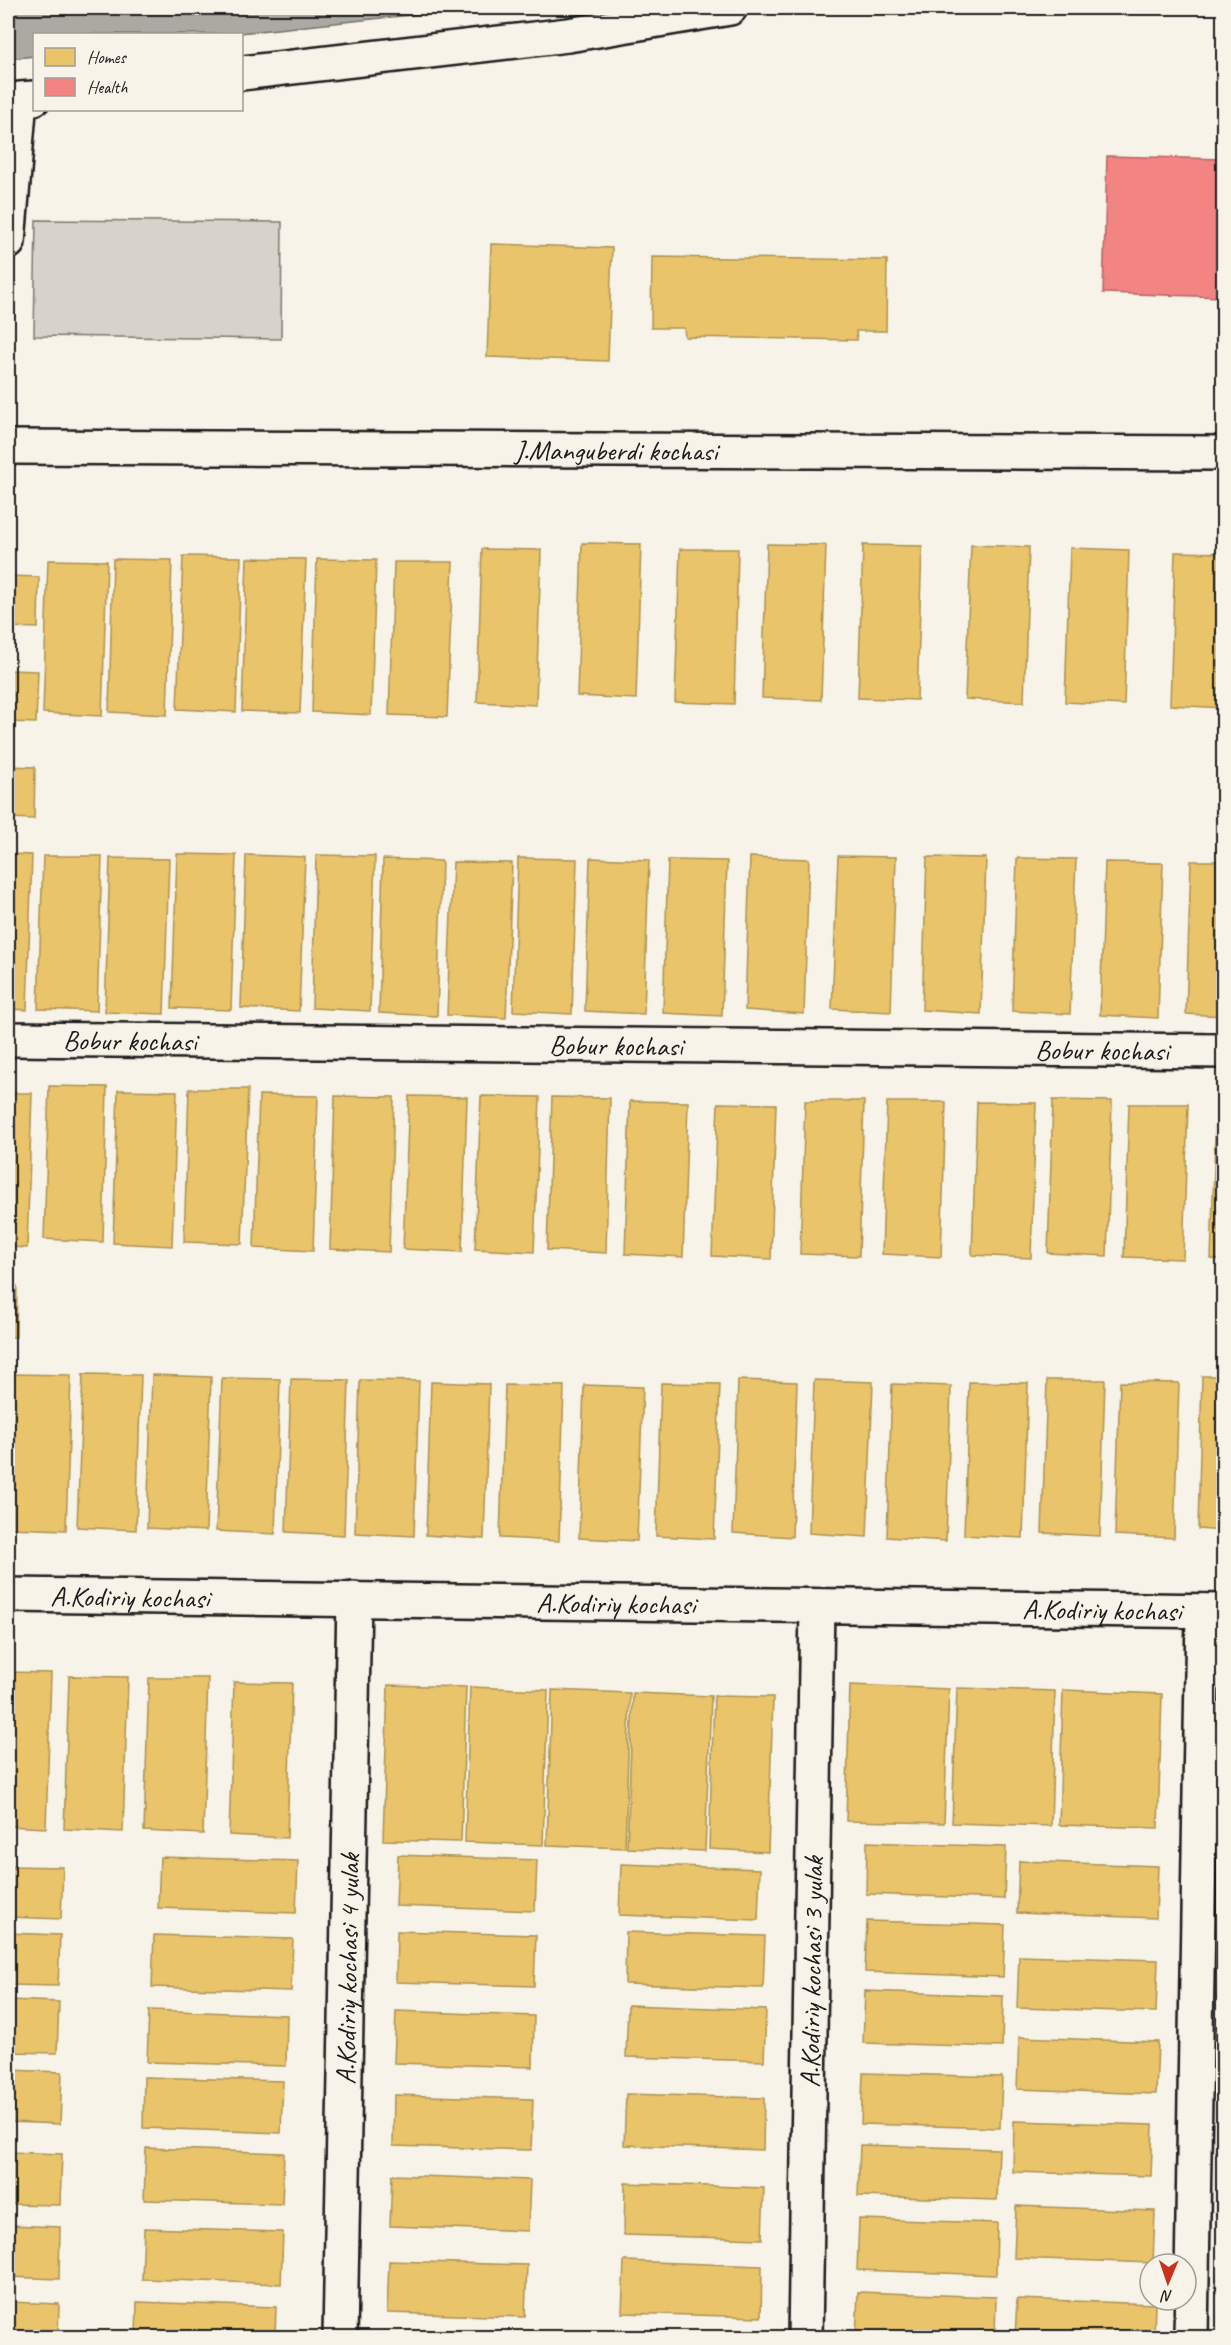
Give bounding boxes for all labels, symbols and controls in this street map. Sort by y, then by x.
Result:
legend [33,33,243,111]
text: Homes [87,46,127,68]
text: Health [87,76,128,98]
street label: J.Manguberdi kochasi [512,432,721,469]
street label: Bobur kochasi [63,1023,201,1059]
street label: Bobur kochasi [549,1027,687,1064]
street label: Bobur kochasi [1035,1032,1173,1068]
street label: A.Kodiriy kochasi [50,1579,213,1616]
street label: A.Kodiriy kochasi [536,1585,699,1622]
street label: A.Kodiriy kochasi [1022,1591,1185,1628]
street label: A.Kodiriy kochasi 4 yulak [328,1851,367,2085]
street label: A.Kodiriy kochasi 3 yulak [792,1855,831,2088]
north arrow [1138,2252,1198,2312]
text: N [1159,2286,1173,2306]

